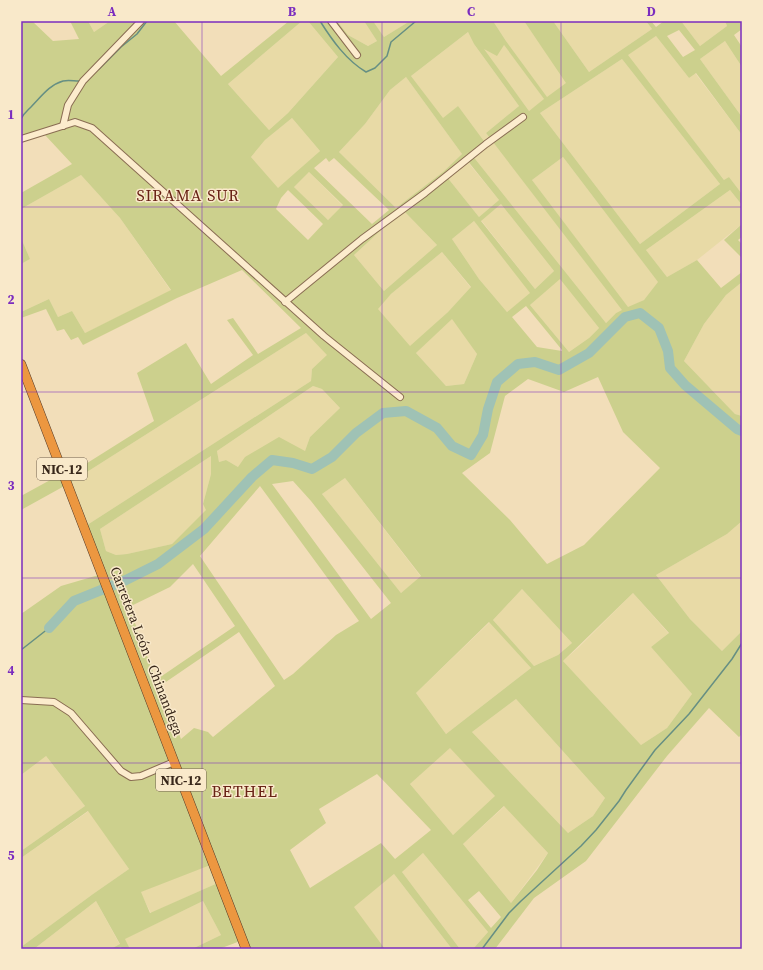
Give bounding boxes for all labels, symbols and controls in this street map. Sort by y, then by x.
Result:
text: A [108,3,117,20]
text: B [288,3,297,20]
text: C [467,3,475,20]
text: D [646,3,656,20]
text: 1 [7,106,15,123]
district label: SIRAMA SUR [136,184,240,206]
text: 2 [7,291,15,308]
road number: NIC-12 [37,458,87,480]
text: 3 [7,477,15,494]
street label: Carretera León - Chinandega [105,564,189,739]
text: 4 [7,662,15,679]
road number: NIC-12 [156,769,206,791]
district label: BETHEL [212,780,278,802]
text: 5 [7,847,15,864]

